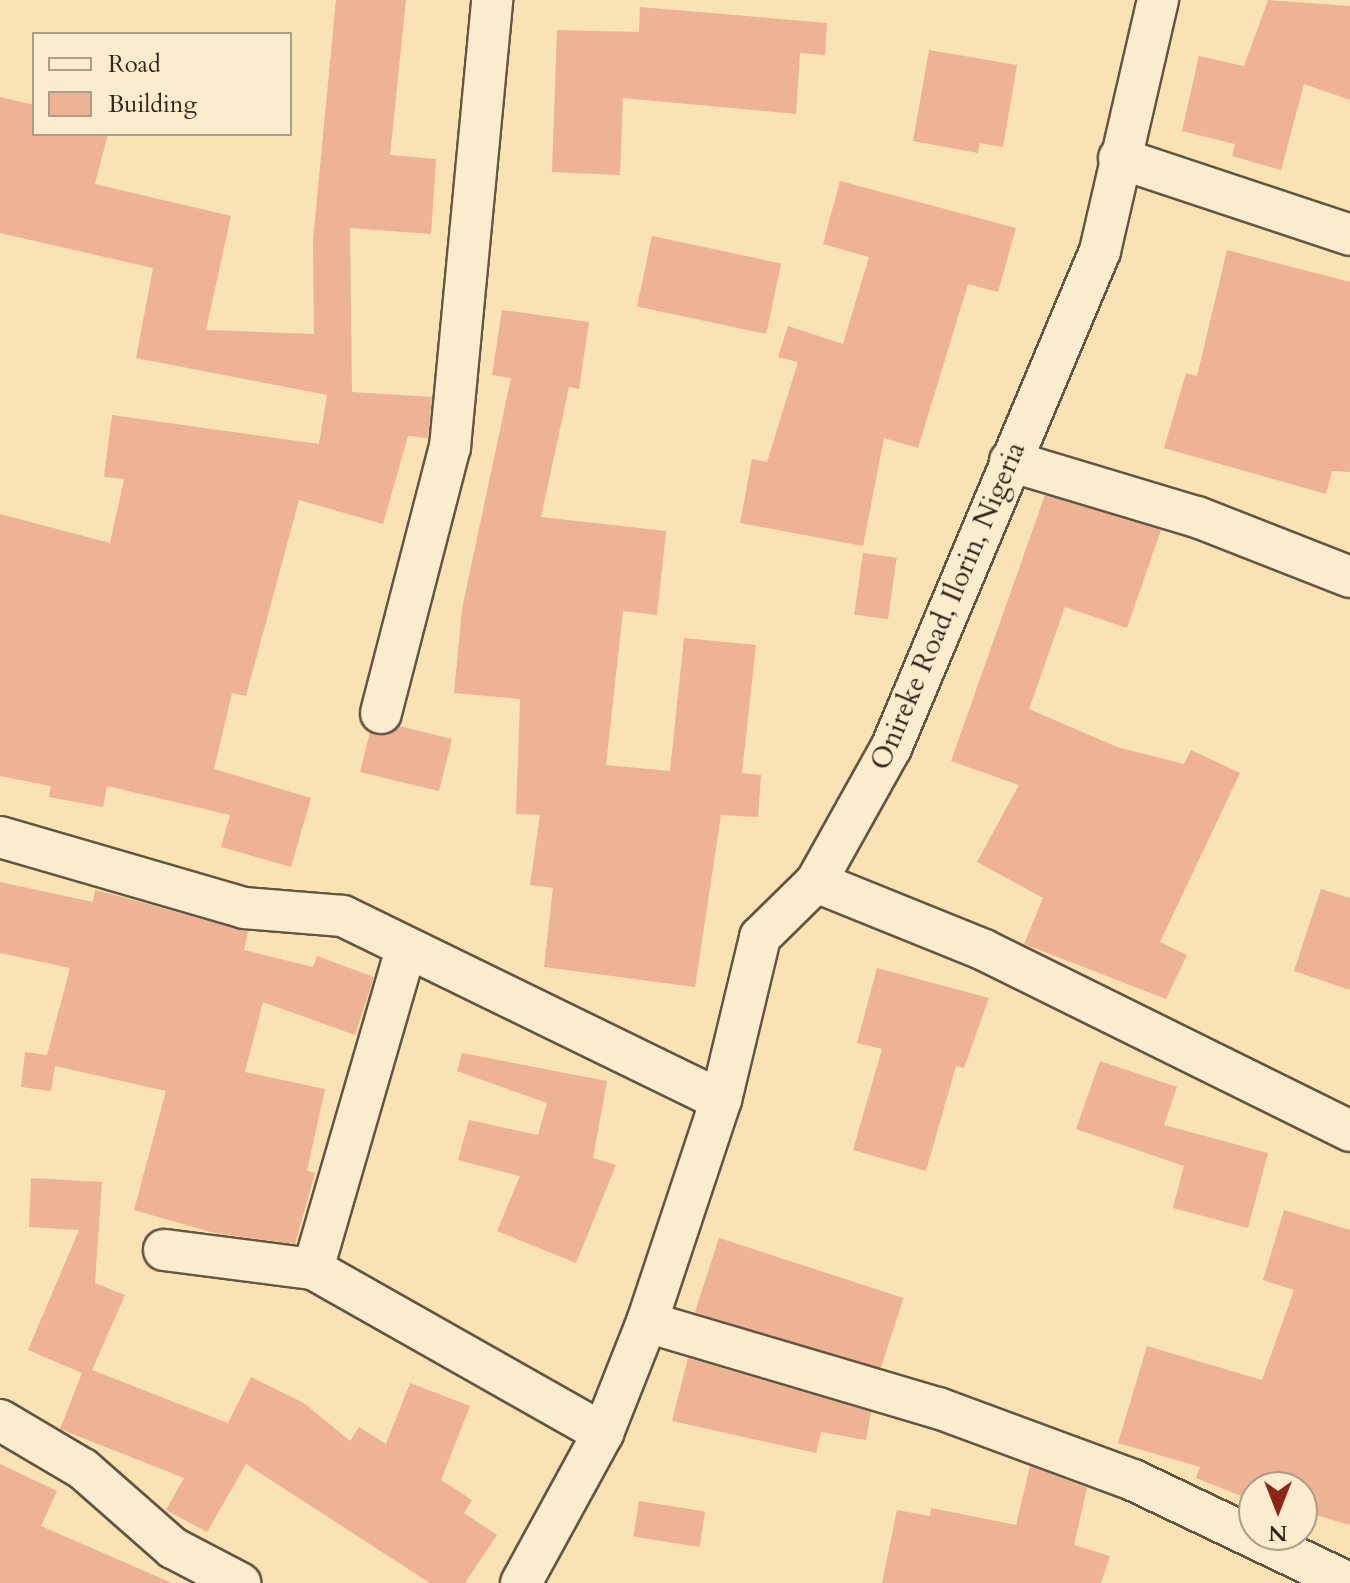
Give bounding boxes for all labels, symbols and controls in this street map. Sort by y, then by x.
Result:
legend [32,32,292,136]
text: Road [108,48,161,81]
text: Building [108,88,197,121]
street label: Onireke Road, Ilorin, Nigeria [864,437,1032,775]
north arrow [1238,1471,1318,1551]
text: N [1268,1518,1288,1548]

